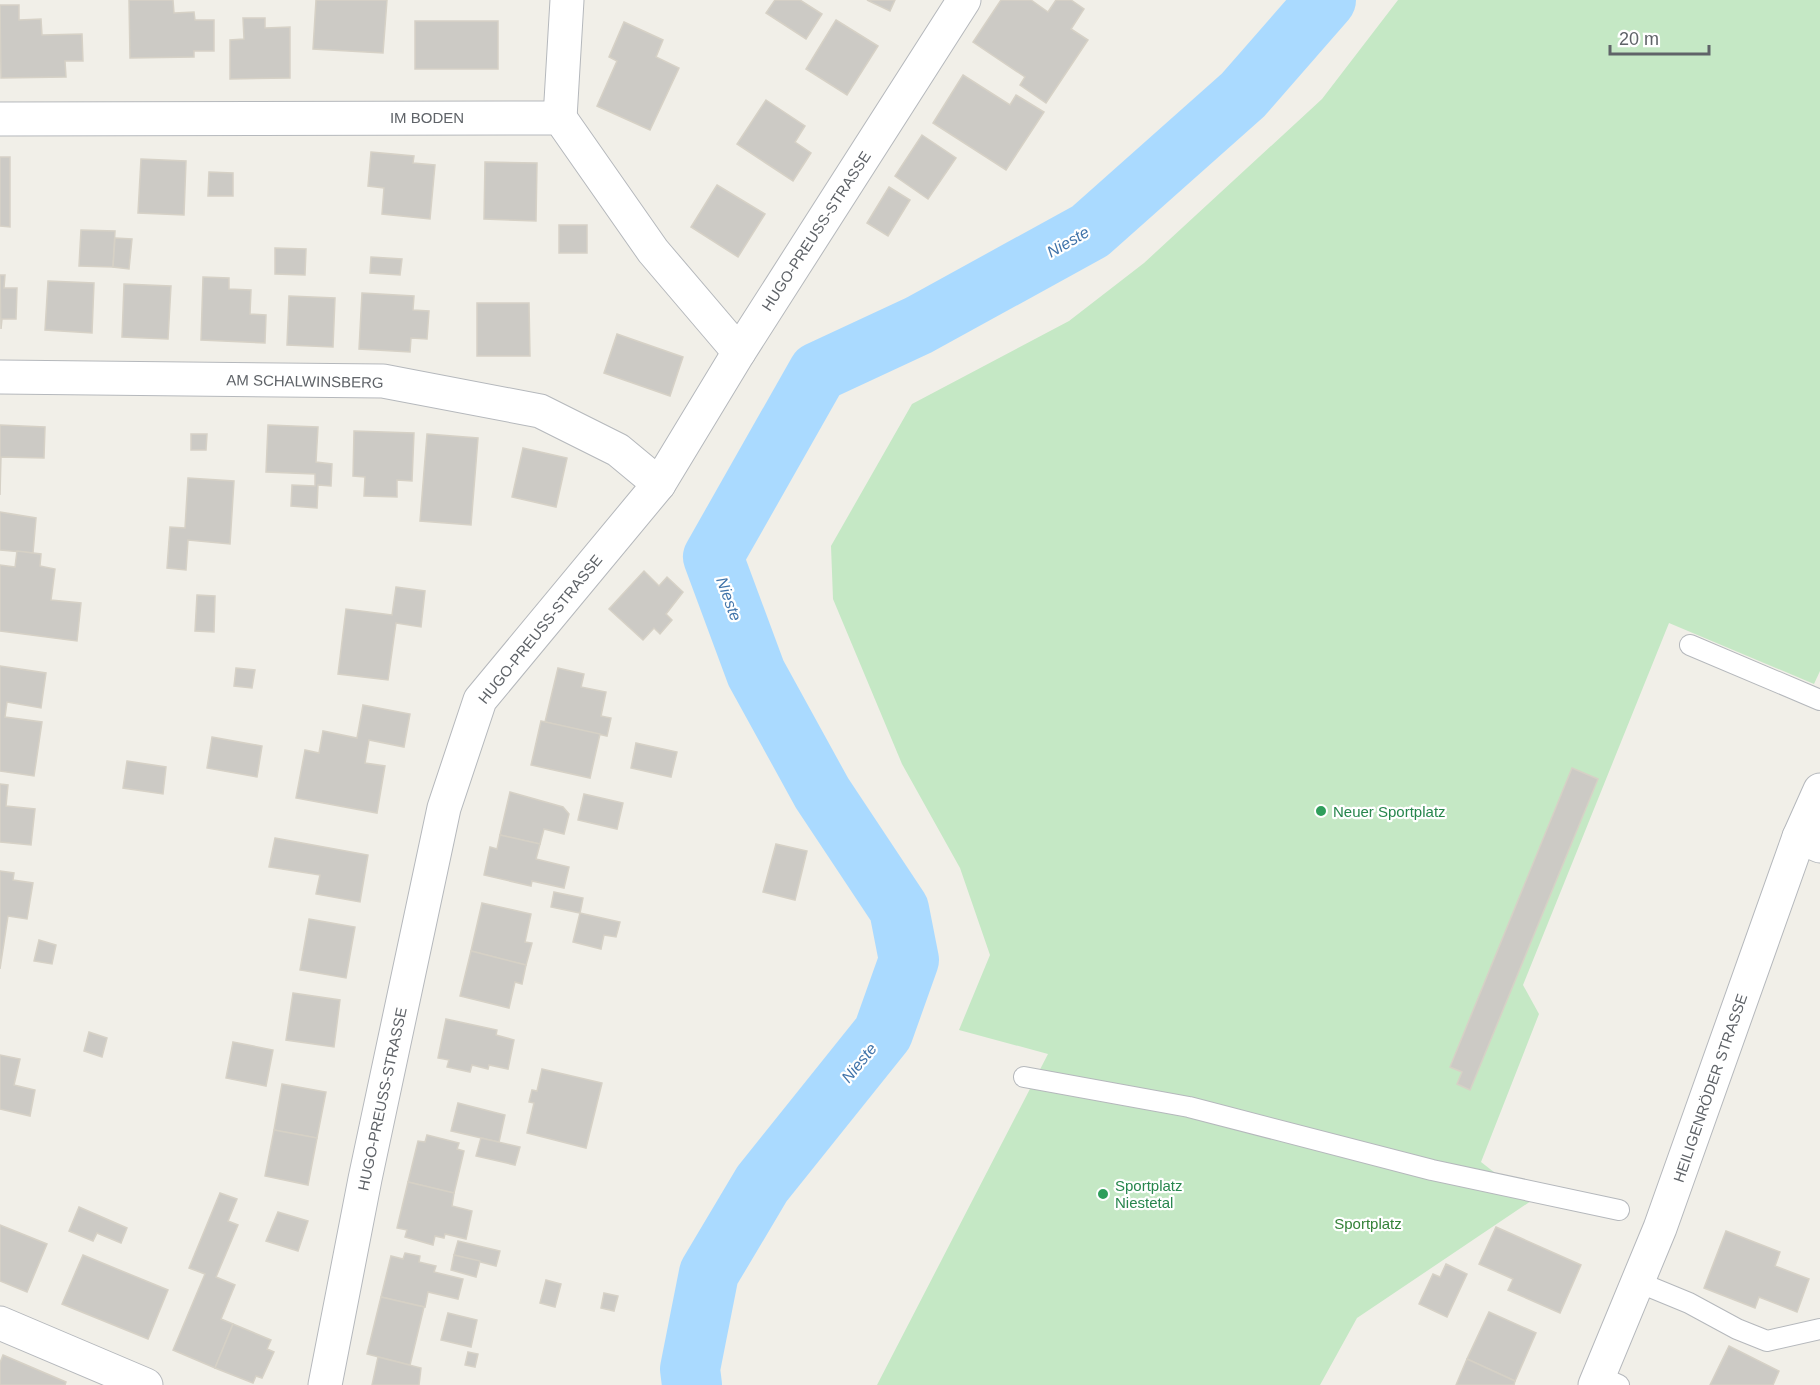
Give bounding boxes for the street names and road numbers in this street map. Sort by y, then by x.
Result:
street label: IM BODEN [390,109,464,126]
street label: HUGO-PREUSS-STRASSE [758,148,874,314]
street label: AM SCHALWINSBERG [226,371,384,391]
street label: HUGO-PREUSS-STRASSE [475,551,605,707]
street label: HEILIGENRÖDER STRASSE [1670,991,1750,1185]
street label: HUGO-PREUSS-STRASSE [354,1006,410,1192]

